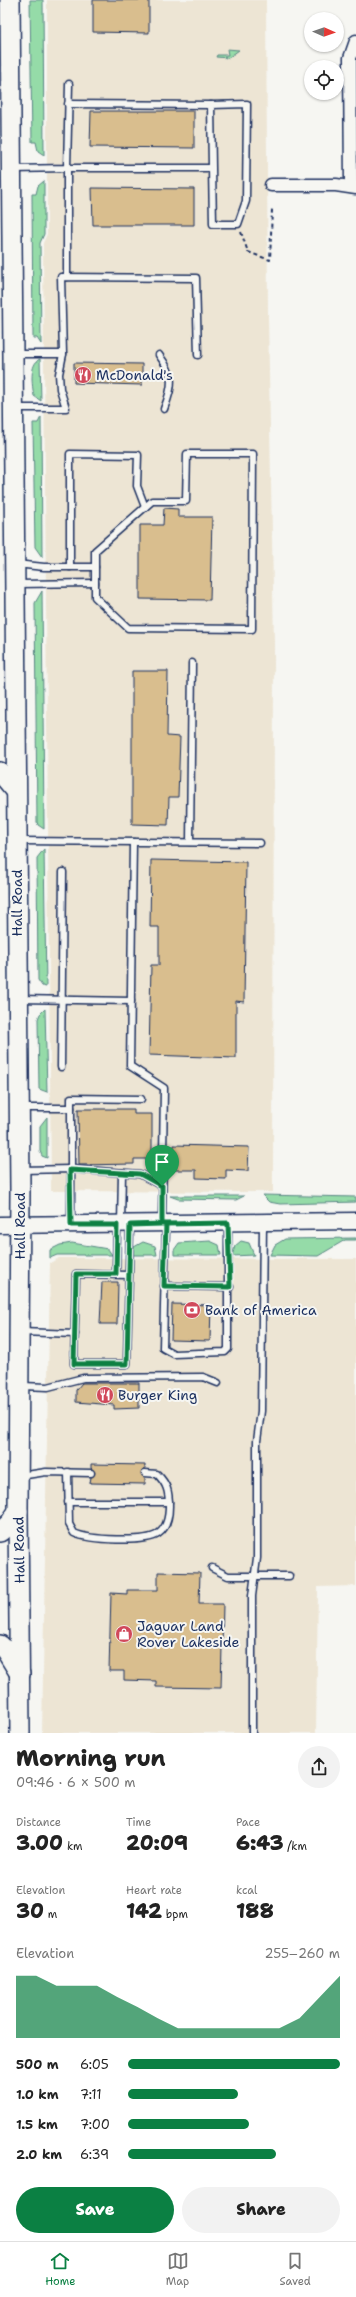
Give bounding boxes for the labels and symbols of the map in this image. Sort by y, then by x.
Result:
north arrow [304,12,344,52]
restaurant icon: McDonald's [73,365,93,385]
place label: McDonald's [96,366,173,384]
street label: Hall Road [8,869,26,937]
pin [145,1145,179,1186]
street label: Hall Road [11,1192,29,1260]
bank icon: Bank of America [182,1300,202,1320]
place label: Bank of America [205,1301,317,1319]
restaurant icon: Burger King [95,1385,115,1405]
place label: Burger King [118,1386,197,1404]
street label: Hall Road [9,1516,29,1584]
place label: Jaguar Land Rover Lakeside [137,1617,240,1651]
shop icon: Jaguar Land Rover Lakeside [114,1624,134,1644]

